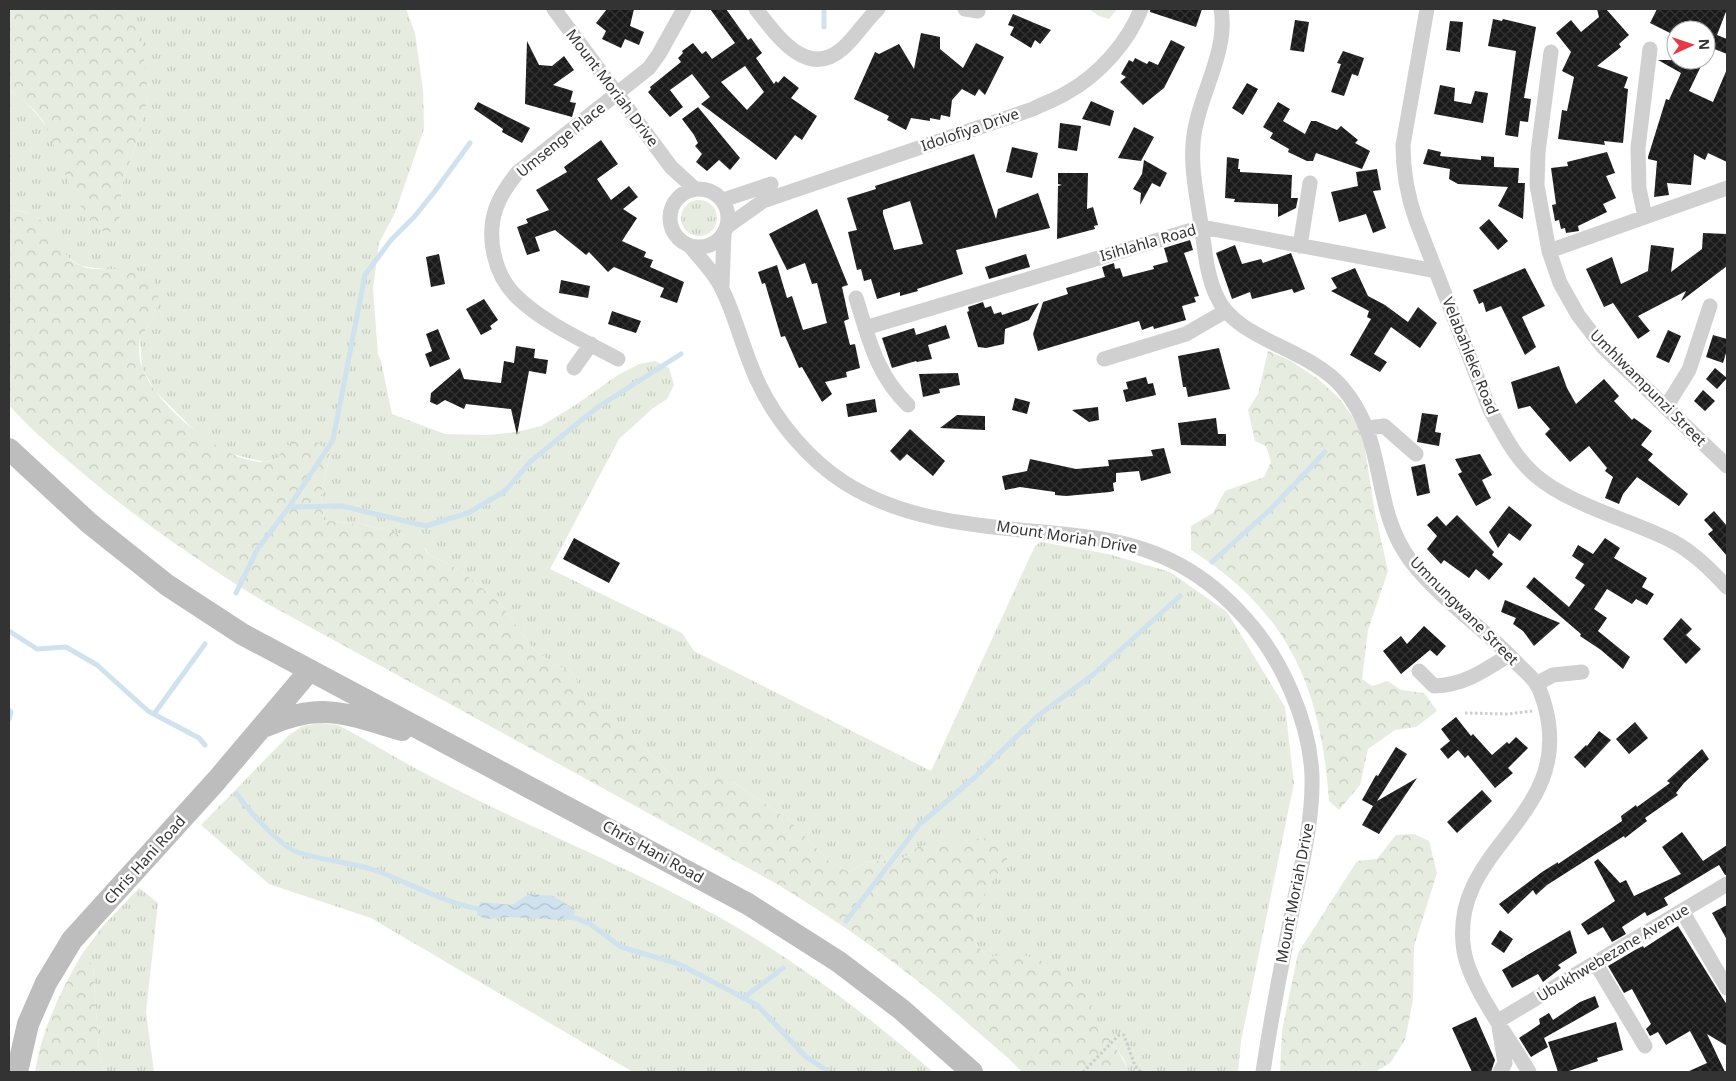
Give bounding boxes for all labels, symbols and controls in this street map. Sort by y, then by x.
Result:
north arrow [1666,20,1716,70]
street label: Mount Moriah Drive [562,25,664,150]
text: N [1695,38,1714,50]
street label: Umsenge Place [512,97,609,181]
street label: Idolofiya Drive [918,103,1021,155]
street label: Isihlahla Road [1097,219,1198,265]
street label: Velabahleke Road [1438,294,1504,417]
street label: Umhlwampunzi Street [1586,325,1712,450]
street label: Mount Moriah Drive [995,515,1139,557]
street label: Umnungwane Street [1406,552,1524,669]
street label: Chris Hani Road [99,811,189,908]
street label: Chris Hani Road [599,815,708,887]
street label: Mount Moriah Drive [1271,821,1317,964]
street label: Ubukhwebezane Avenue [1533,899,1692,1006]

